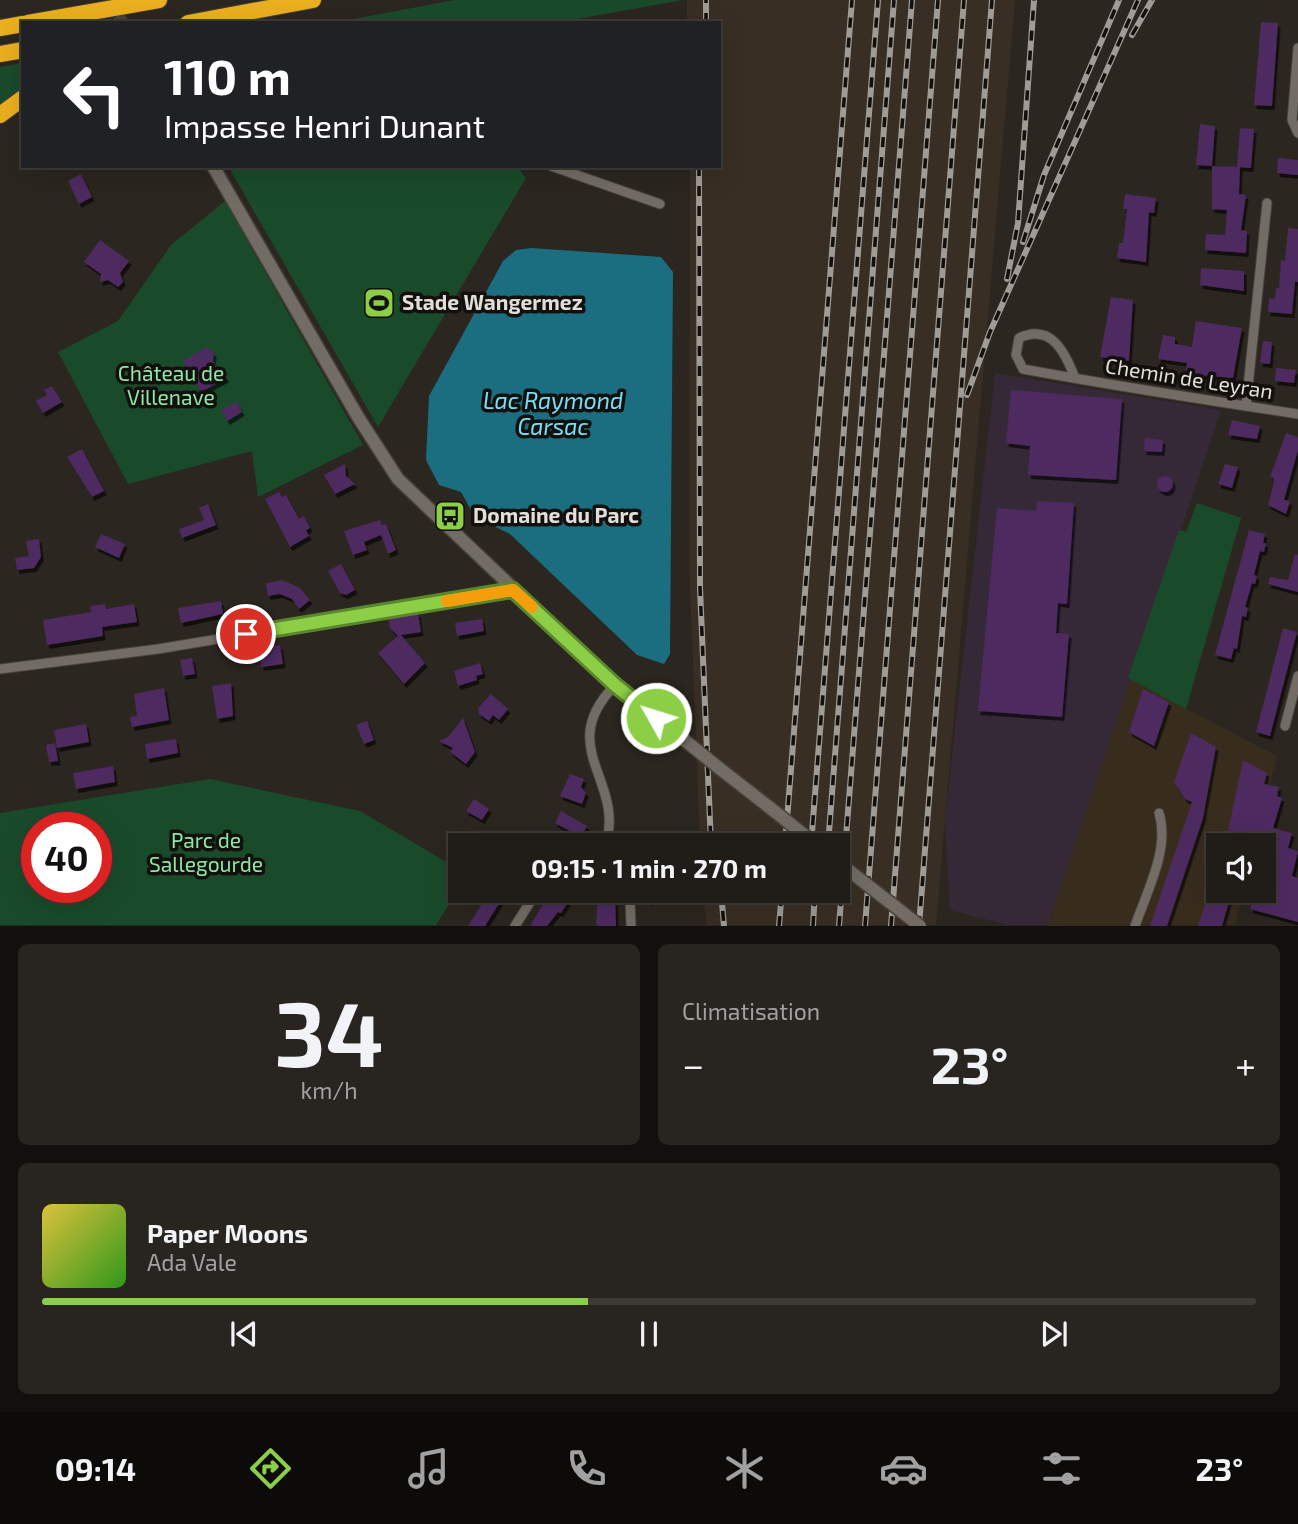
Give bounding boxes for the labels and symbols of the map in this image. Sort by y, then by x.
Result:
sports icon: Stade Wangermez [362,286,396,320]
place label: Stade Wangermez [402,289,583,314]
street label: Chemin de Leyran [1104,352,1275,403]
park label: Château de Villenave [118,360,224,409]
water label: Lac Raymond Carsac [483,386,623,440]
bus stop icon: Domaine du Parc [433,499,467,533]
place label: Domaine du Parc [473,502,639,527]
pin [216,604,276,664]
position arrow [619,681,693,755]
speed limit sign: 40 [21,812,112,903]
park label: Parc de Sallegourde [149,827,263,876]

